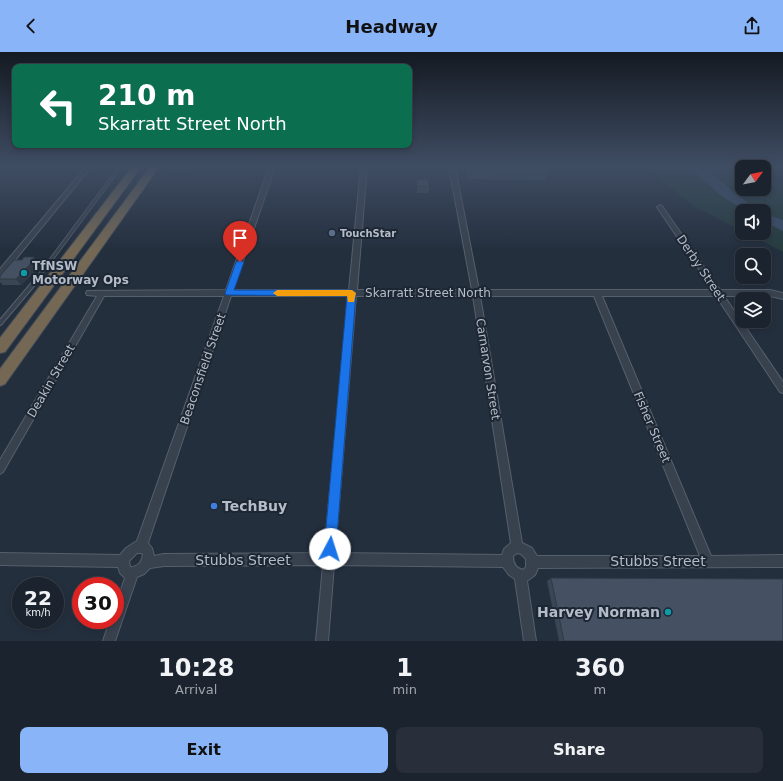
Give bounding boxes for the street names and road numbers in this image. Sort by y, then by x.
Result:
street label: Derby Street [674,232,728,304]
street label: Skarratt Street North [365,286,491,300]
street label: Beaconsfield Street [177,311,229,427]
street label: Carnarvon Street [473,317,503,421]
street label: Deakin Street [24,342,78,420]
street label: Fisher Street [631,389,673,465]
street label: Stubbs Street [195,552,291,568]
street label: Stubbs Street [610,553,706,569]

